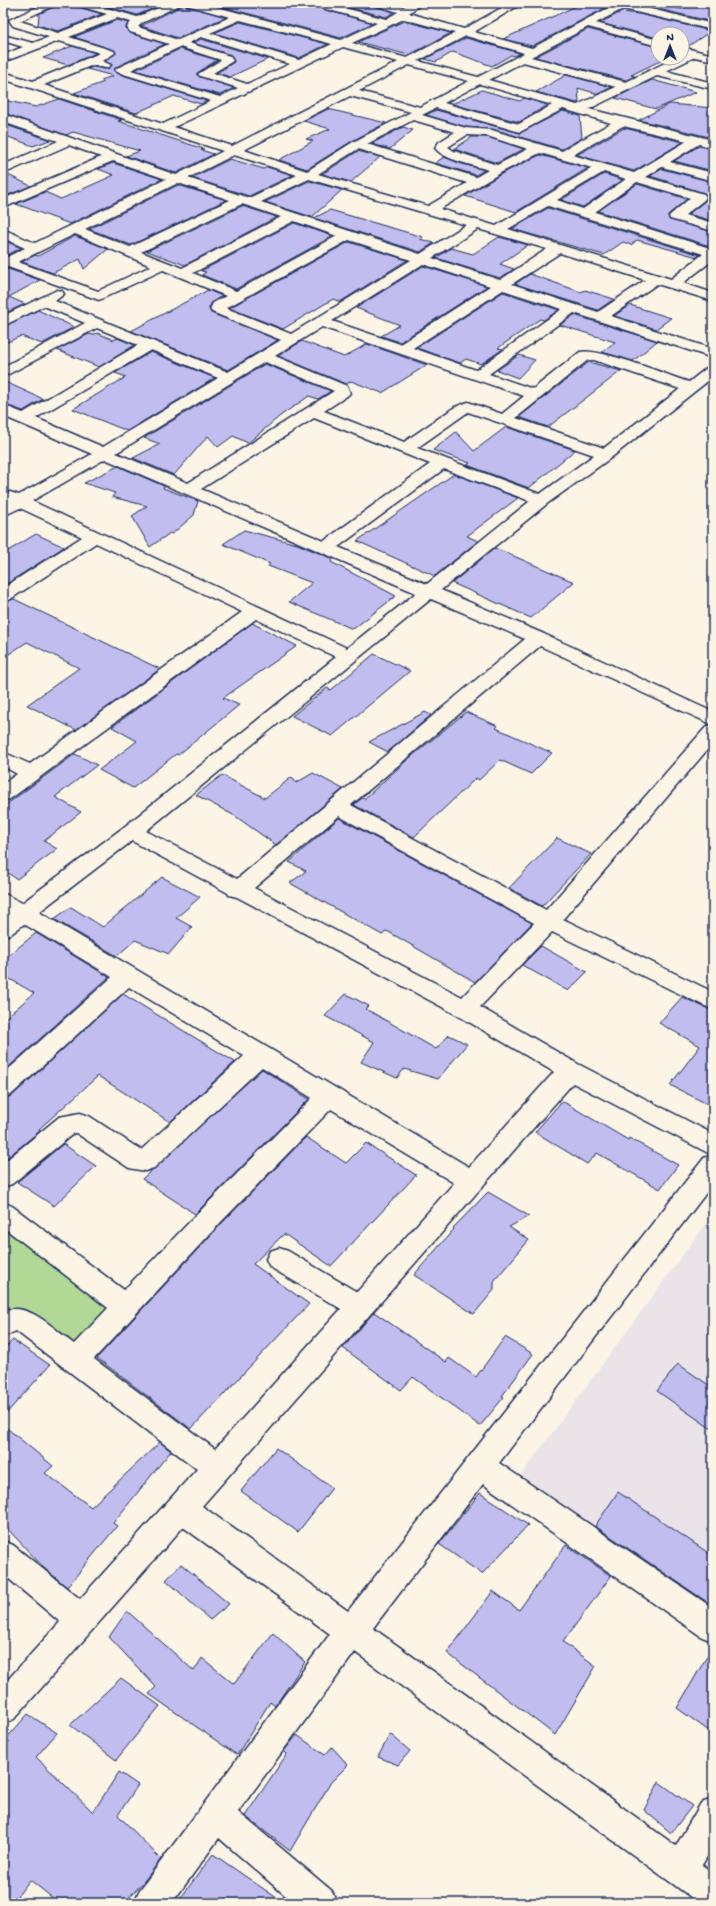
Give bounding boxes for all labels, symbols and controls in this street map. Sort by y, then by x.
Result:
north arrow [650,26,690,66]
text: N [666,32,674,44]

